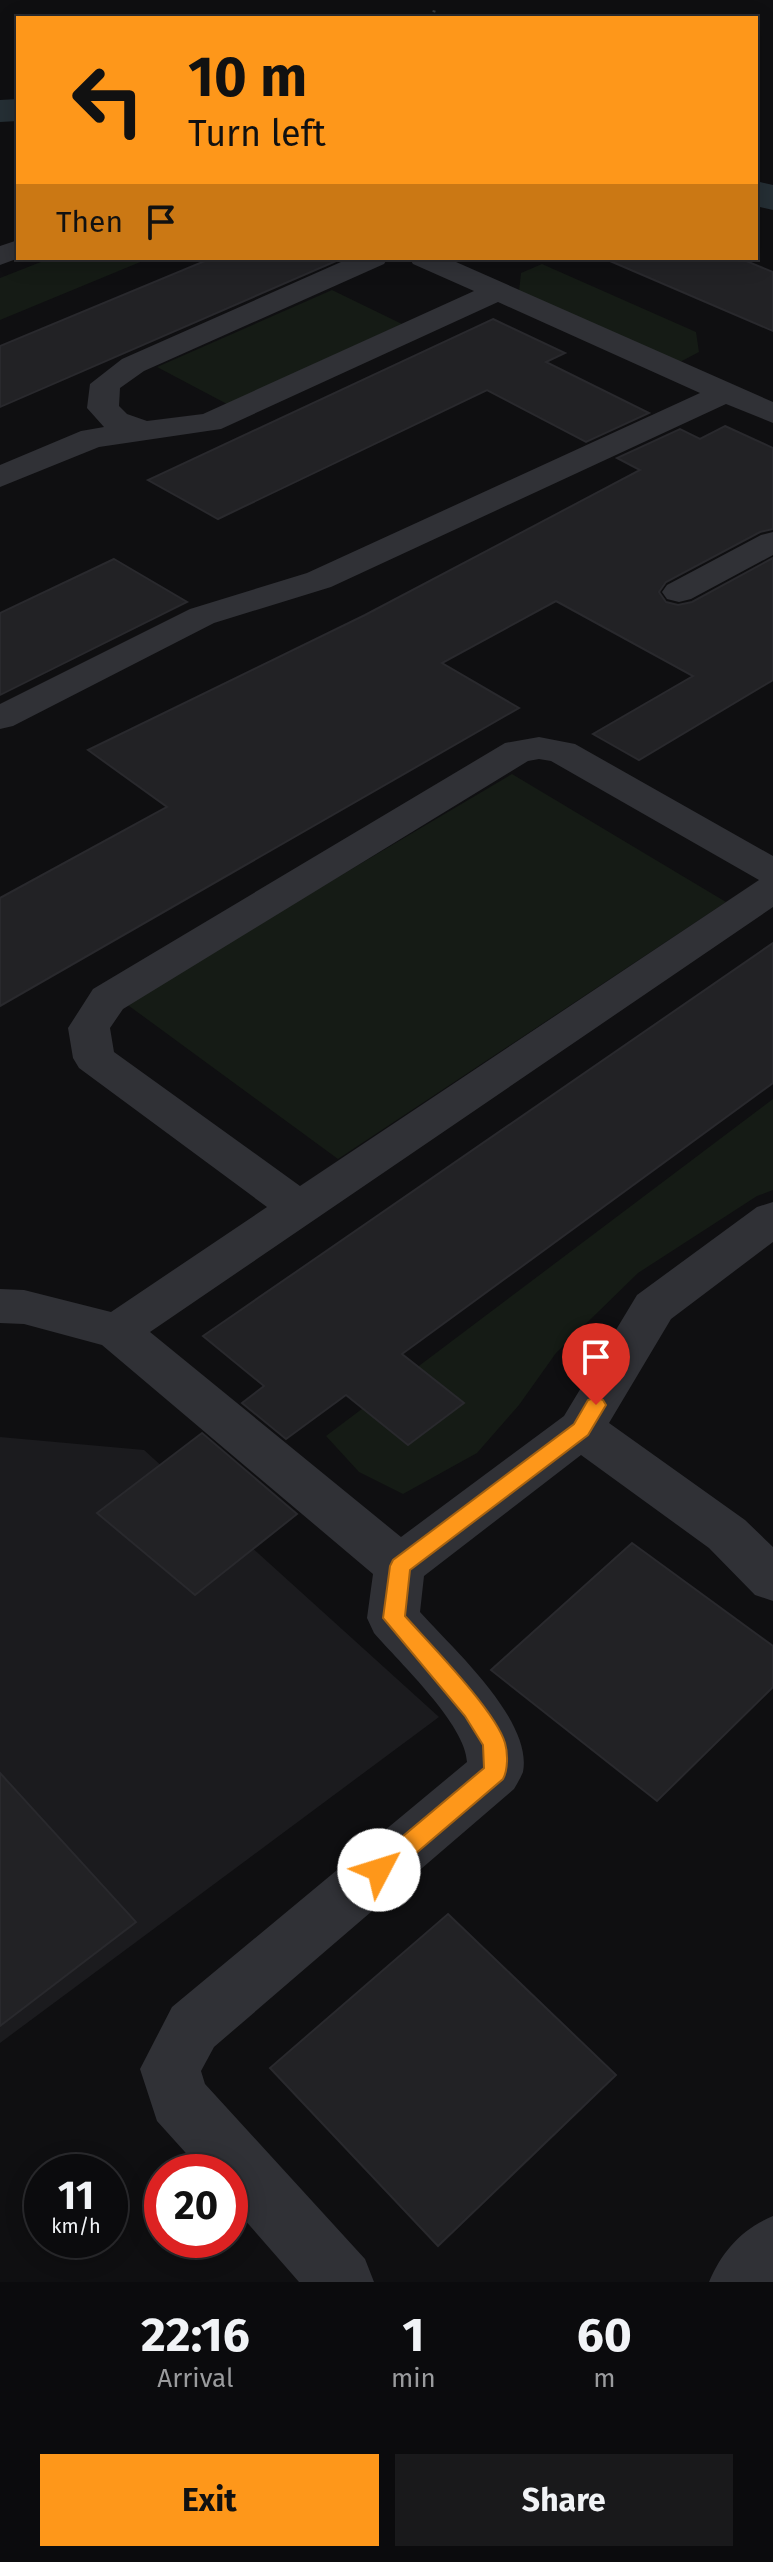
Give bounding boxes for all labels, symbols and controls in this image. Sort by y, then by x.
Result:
text: 10 m [188,44,307,111]
icon: left [56,48,160,152]
text: Turn left [188,112,326,156]
icon: arrive [139,200,183,244]
text: Then [56,204,123,240]
pin [562,1323,630,1405]
icon: arrive [574,1335,618,1379]
position arrow [337,1828,421,1912]
speed limit sign: 20 [144,2154,248,2258]
text: 11 [58,2172,94,2220]
text: km/h [51,2214,101,2238]
text: 22:16 [141,2306,250,2364]
text: 1 [402,2306,424,2364]
text: 60 [577,2306,632,2364]
text: Arrival [157,2363,234,2394]
text: min [391,2363,436,2394]
text: m [593,2363,616,2394]
button: Exit [40,2454,379,2546]
button: Share [395,2454,733,2546]

